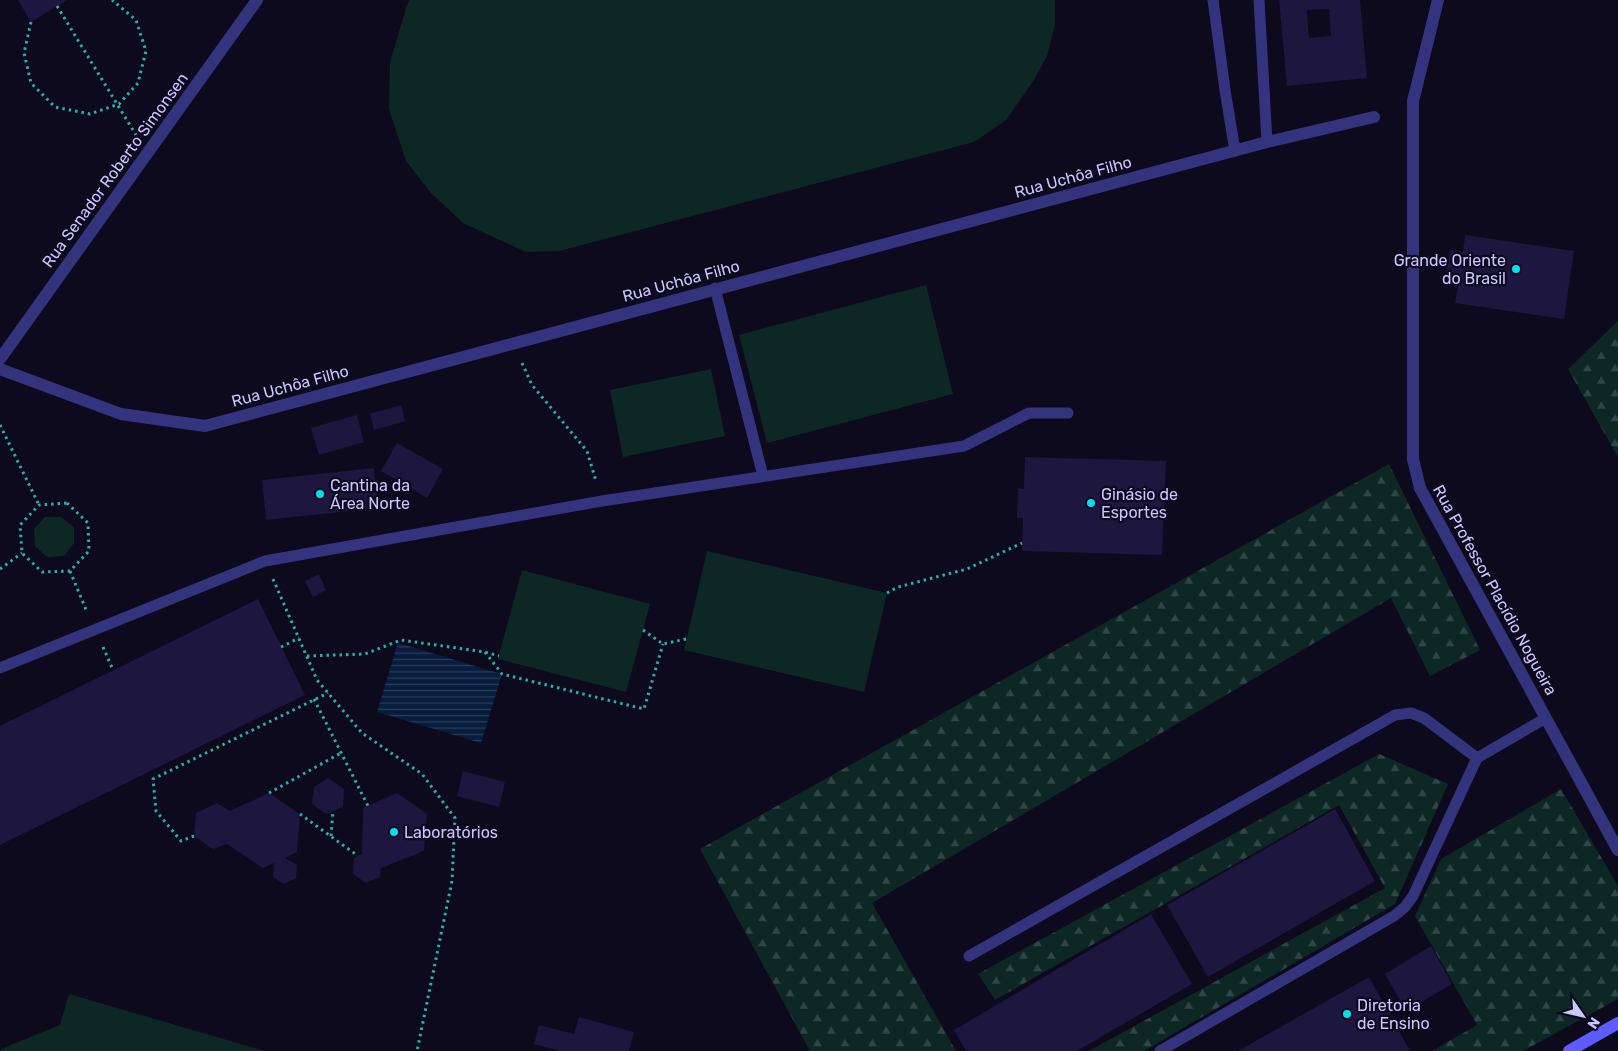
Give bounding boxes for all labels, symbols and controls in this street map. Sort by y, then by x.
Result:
street label: Rua Senador Roberto Simonsen [38,69,192,271]
street label: Rua Uchôa Filho [1012,152,1134,202]
place label: Grande Oriente do Brasil [1394,251,1506,288]
street label: Rua Uchôa Filho [620,256,742,306]
marker: Grande Oriente do Brasil [1510,263,1522,275]
street label: Rua Uchôa Filho [229,361,351,411]
place label: Cantina da Área Norte [330,476,410,513]
street label: Rua Professor Placídio Nogueira [1429,482,1561,698]
place label: Ginásio de Esportes [1101,485,1178,522]
marker: Cantina da Área Norte [314,488,326,500]
marker: Ginásio de Esportes [1085,497,1097,509]
place label: Laboratórios [404,823,498,842]
marker: Laboratórios [388,826,400,838]
north arrow [1558,991,1608,1041]
place label: Diretoria de Ensino [1357,996,1430,1033]
marker: Diretoria de Ensino [1341,1008,1353,1020]
text: N [1583,1014,1603,1032]

